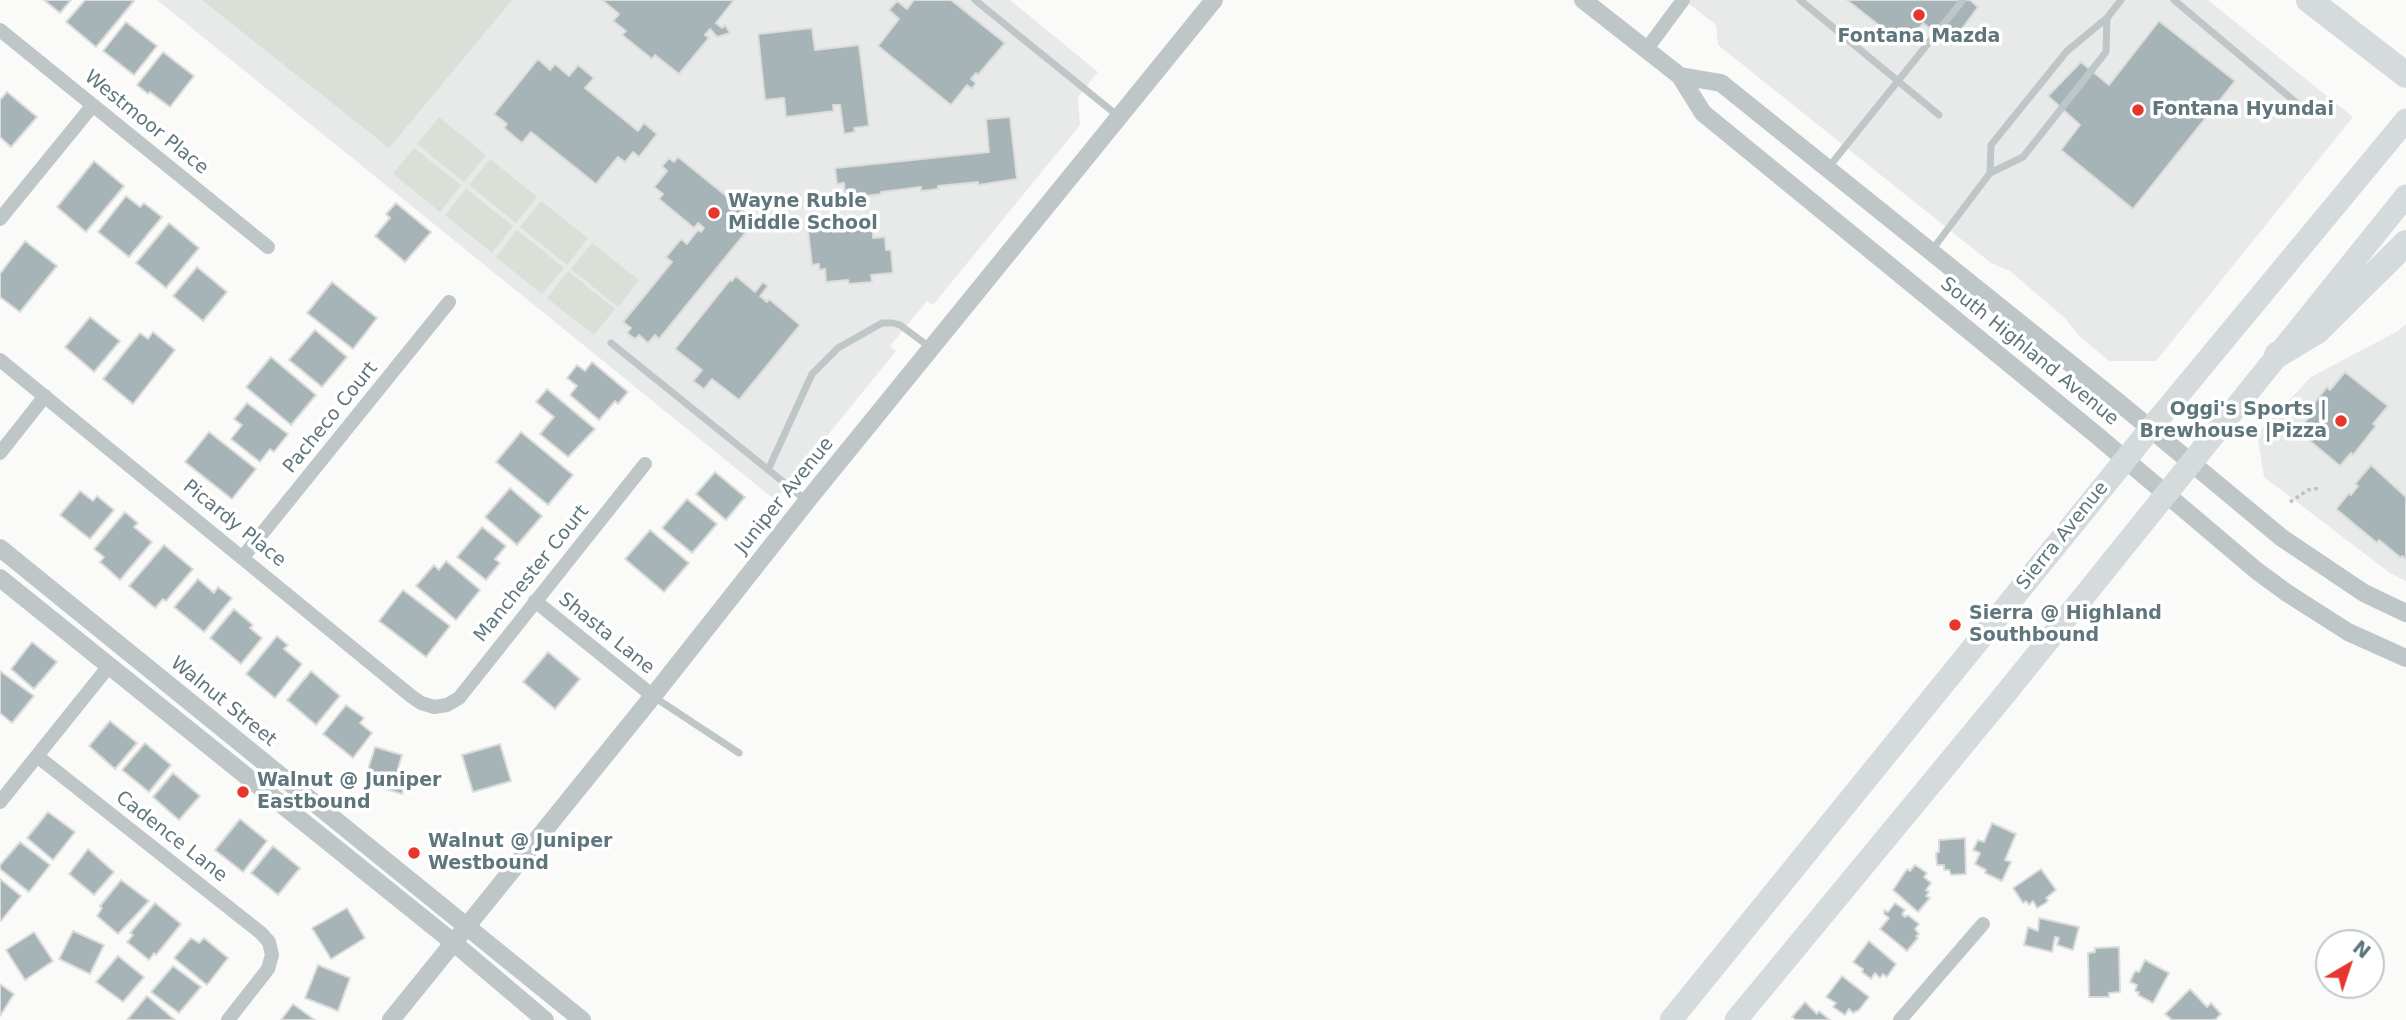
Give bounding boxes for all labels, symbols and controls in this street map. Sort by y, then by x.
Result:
marker: Fontana Mazda [1911,7,1927,23]
place label: Fontana Mazda [1838,26,2000,48]
street label: Westmoor Place [79,66,213,180]
place label: Fontana Hyundai [2152,99,2334,121]
marker: Fontana Hyundai [2130,102,2146,118]
place label: Wayne Ruble Middle School [728,191,878,235]
marker: Wayne Ruble Middle School [706,205,722,221]
street label: South Highland Avenue [1935,273,2123,431]
street label: Pacheco Court [279,358,383,478]
place label: Oggi's Sports | Brewhouse |Pizza [2139,399,2327,443]
marker: Oggi's Sports | Brewhouse |Pizza [2333,413,2349,429]
street label: Juniper Avenue [731,433,839,559]
street label: Picardy Place [178,476,290,572]
street label: Sierra Avenue [2012,477,2114,595]
street label: Manchester Court [470,501,594,647]
street label: Shasta Lane [553,588,659,680]
place label: Sierra @ Highland Southbound [1969,603,2162,647]
marker: Sierra @ Highland Southbound [1947,617,1963,633]
street label: Walnut Street [165,652,281,752]
place label: Walnut @ Juniper Eastbound [257,770,441,814]
marker: Walnut @ Juniper Eastbound [235,784,251,800]
street label: Cadence Lane [111,787,231,887]
place label: Walnut @ Juniper Westbound [428,831,612,875]
marker: Walnut @ Juniper Westbound [406,845,422,861]
north arrow [2315,929,2385,999]
text: N [2349,936,2375,963]

